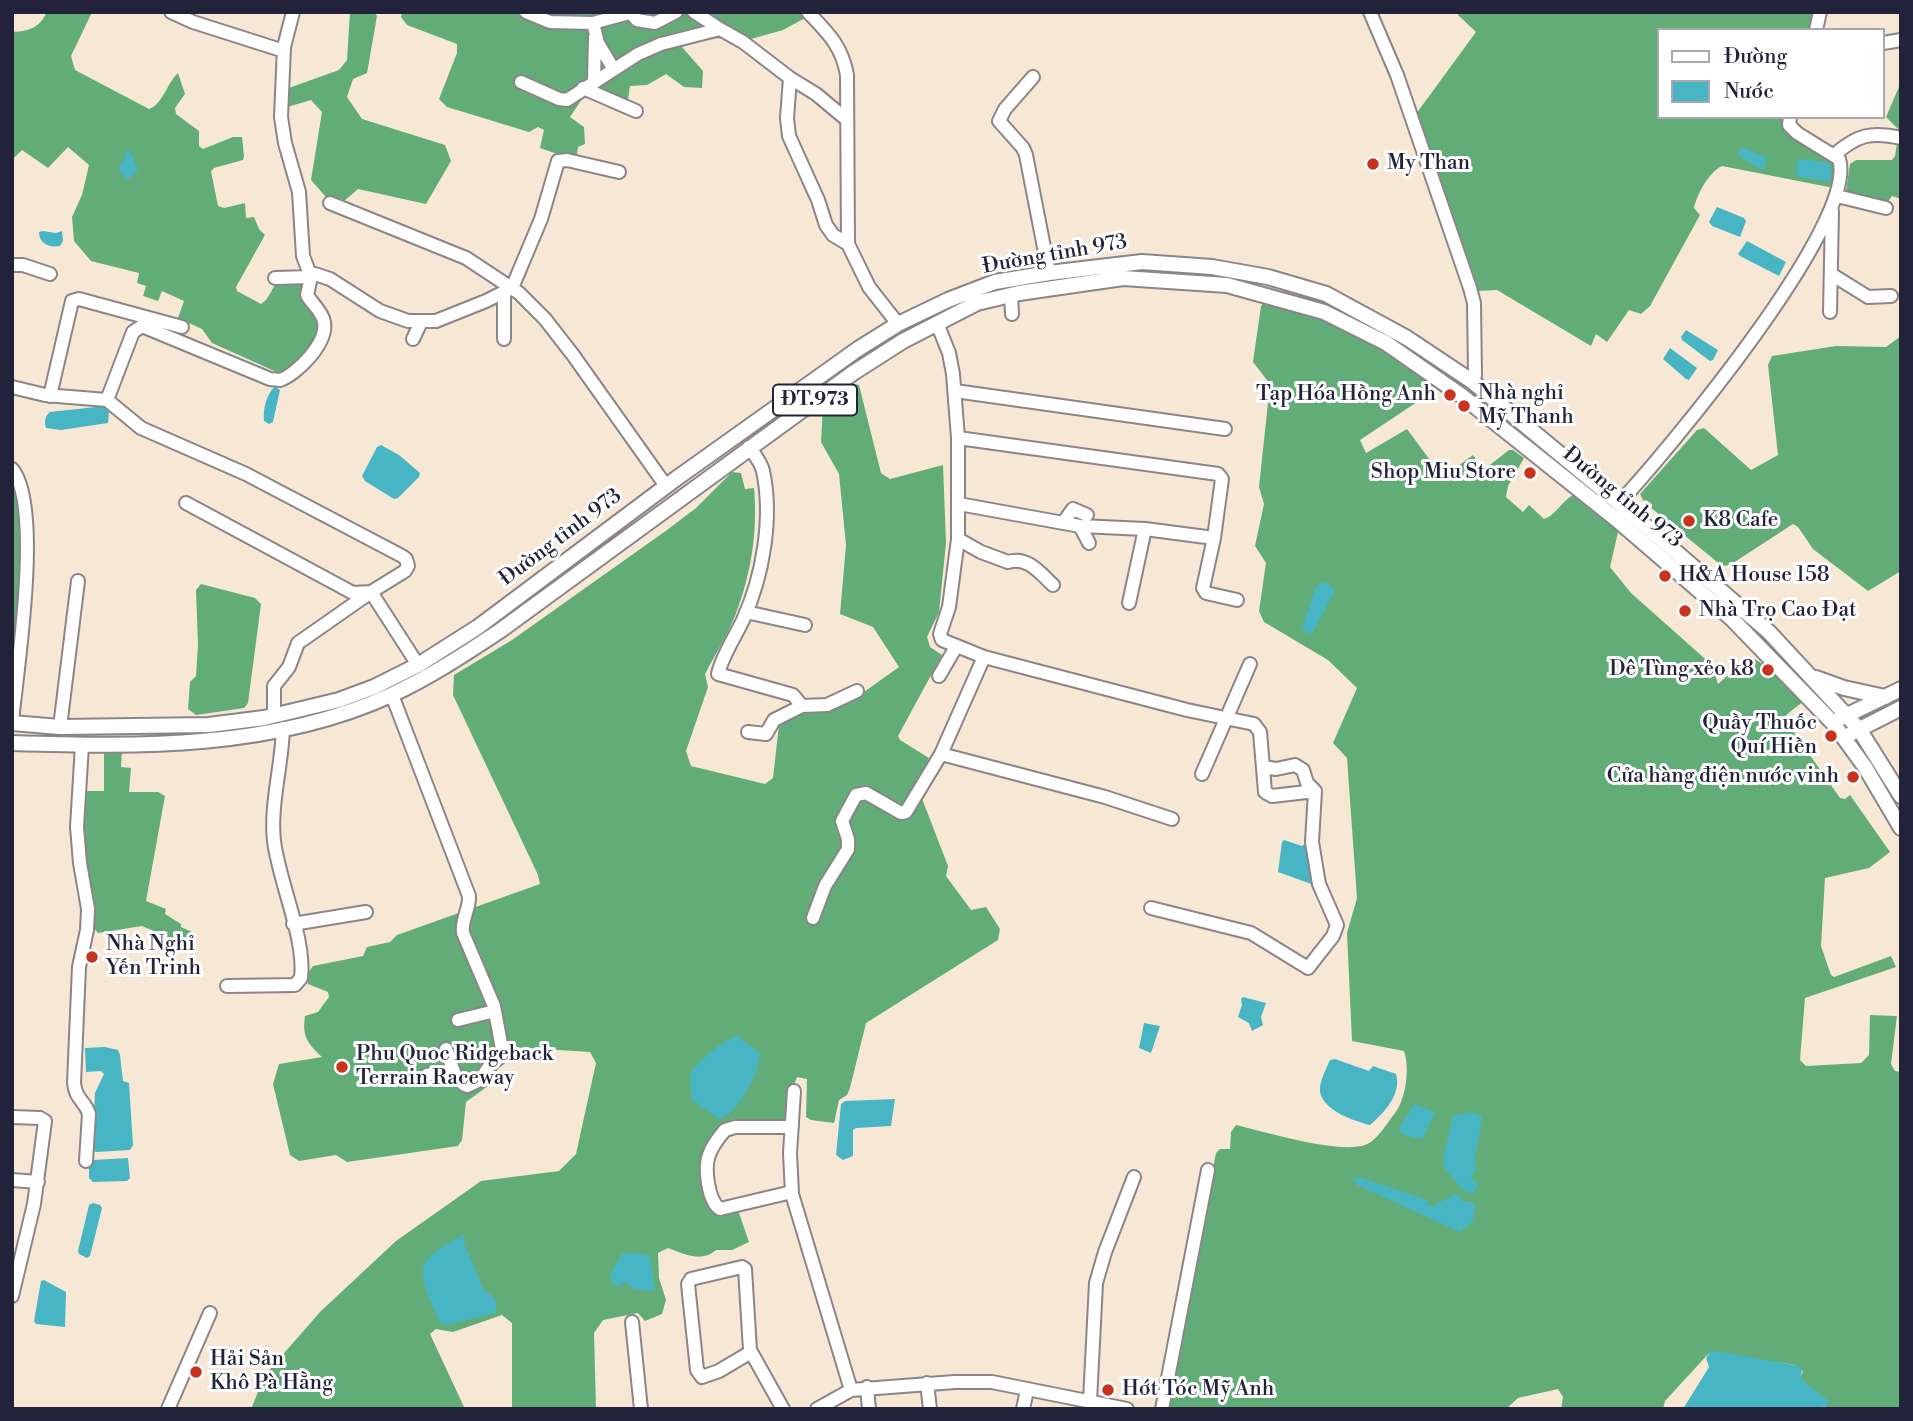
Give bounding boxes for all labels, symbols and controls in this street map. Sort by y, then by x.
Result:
legend [1658,28,1885,119]
text: Đường [1724,44,1787,70]
text: Nước [1724,79,1774,105]
place label: My Than [1387,151,1470,177]
marker: My Than [1365,156,1381,172]
street label: Đường tỉnh 973 [981,230,1129,280]
place label: Nhà nghỉ Mỹ Thanh [1478,381,1574,431]
place label: Tạp Hóa Hồng Anh [1256,382,1436,408]
road number: ĐT.973 [773,384,857,416]
marker: Tạp Hóa Hồng Anh [1442,387,1458,403]
marker: Nhà nghỉ Mỹ Thanh [1456,398,1472,414]
street label: Đường tỉnh 973 [1557,442,1687,554]
place label: Shop Miu Store [1371,460,1516,486]
marker: Shop Miu Store [1522,465,1538,481]
street label: Đường tỉnh 973 [495,484,627,592]
place label: K8 Cafe [1703,508,1778,534]
marker: K8 Cafe [1681,513,1697,529]
place label: H&A House 158 [1679,563,1830,589]
marker: H&A House 158 [1657,568,1673,584]
place label: Nhà Trọ Cao Đạt [1699,598,1856,624]
marker: Nhà Trọ Cao Đạt [1677,603,1693,619]
place label: Dê Tùng xẻo k8 [1609,657,1754,683]
marker: Dê Tùng xẻo k8 [1760,662,1776,678]
place label: Quầy Thuốc Quí Hiền [1702,711,1817,761]
marker: Quầy Thuốc Quí Hiền [1823,728,1839,744]
place label: Cửa hàng điện nước vinh [1607,764,1839,790]
marker: Cửa hàng điện nước vinh [1845,769,1861,785]
place label: Nhà Nghỉ Yến Trinh [106,932,201,982]
marker: Nhà Nghỉ Yến Trinh [84,949,100,965]
place label: Phu Quoc Ridgeback Terrain Raceway [356,1042,553,1092]
marker: Phu Quoc Ridgeback Terrain Raceway [334,1059,350,1075]
place label: Hải Sản Khô Pà Hằng [210,1347,333,1397]
marker: Hải Sản Khô Pà Hằng [188,1364,204,1380]
place label: Hớt Tóc Mỹ Anh [1122,1377,1274,1403]
marker: Hớt Tóc Mỹ Anh [1100,1382,1116,1398]

